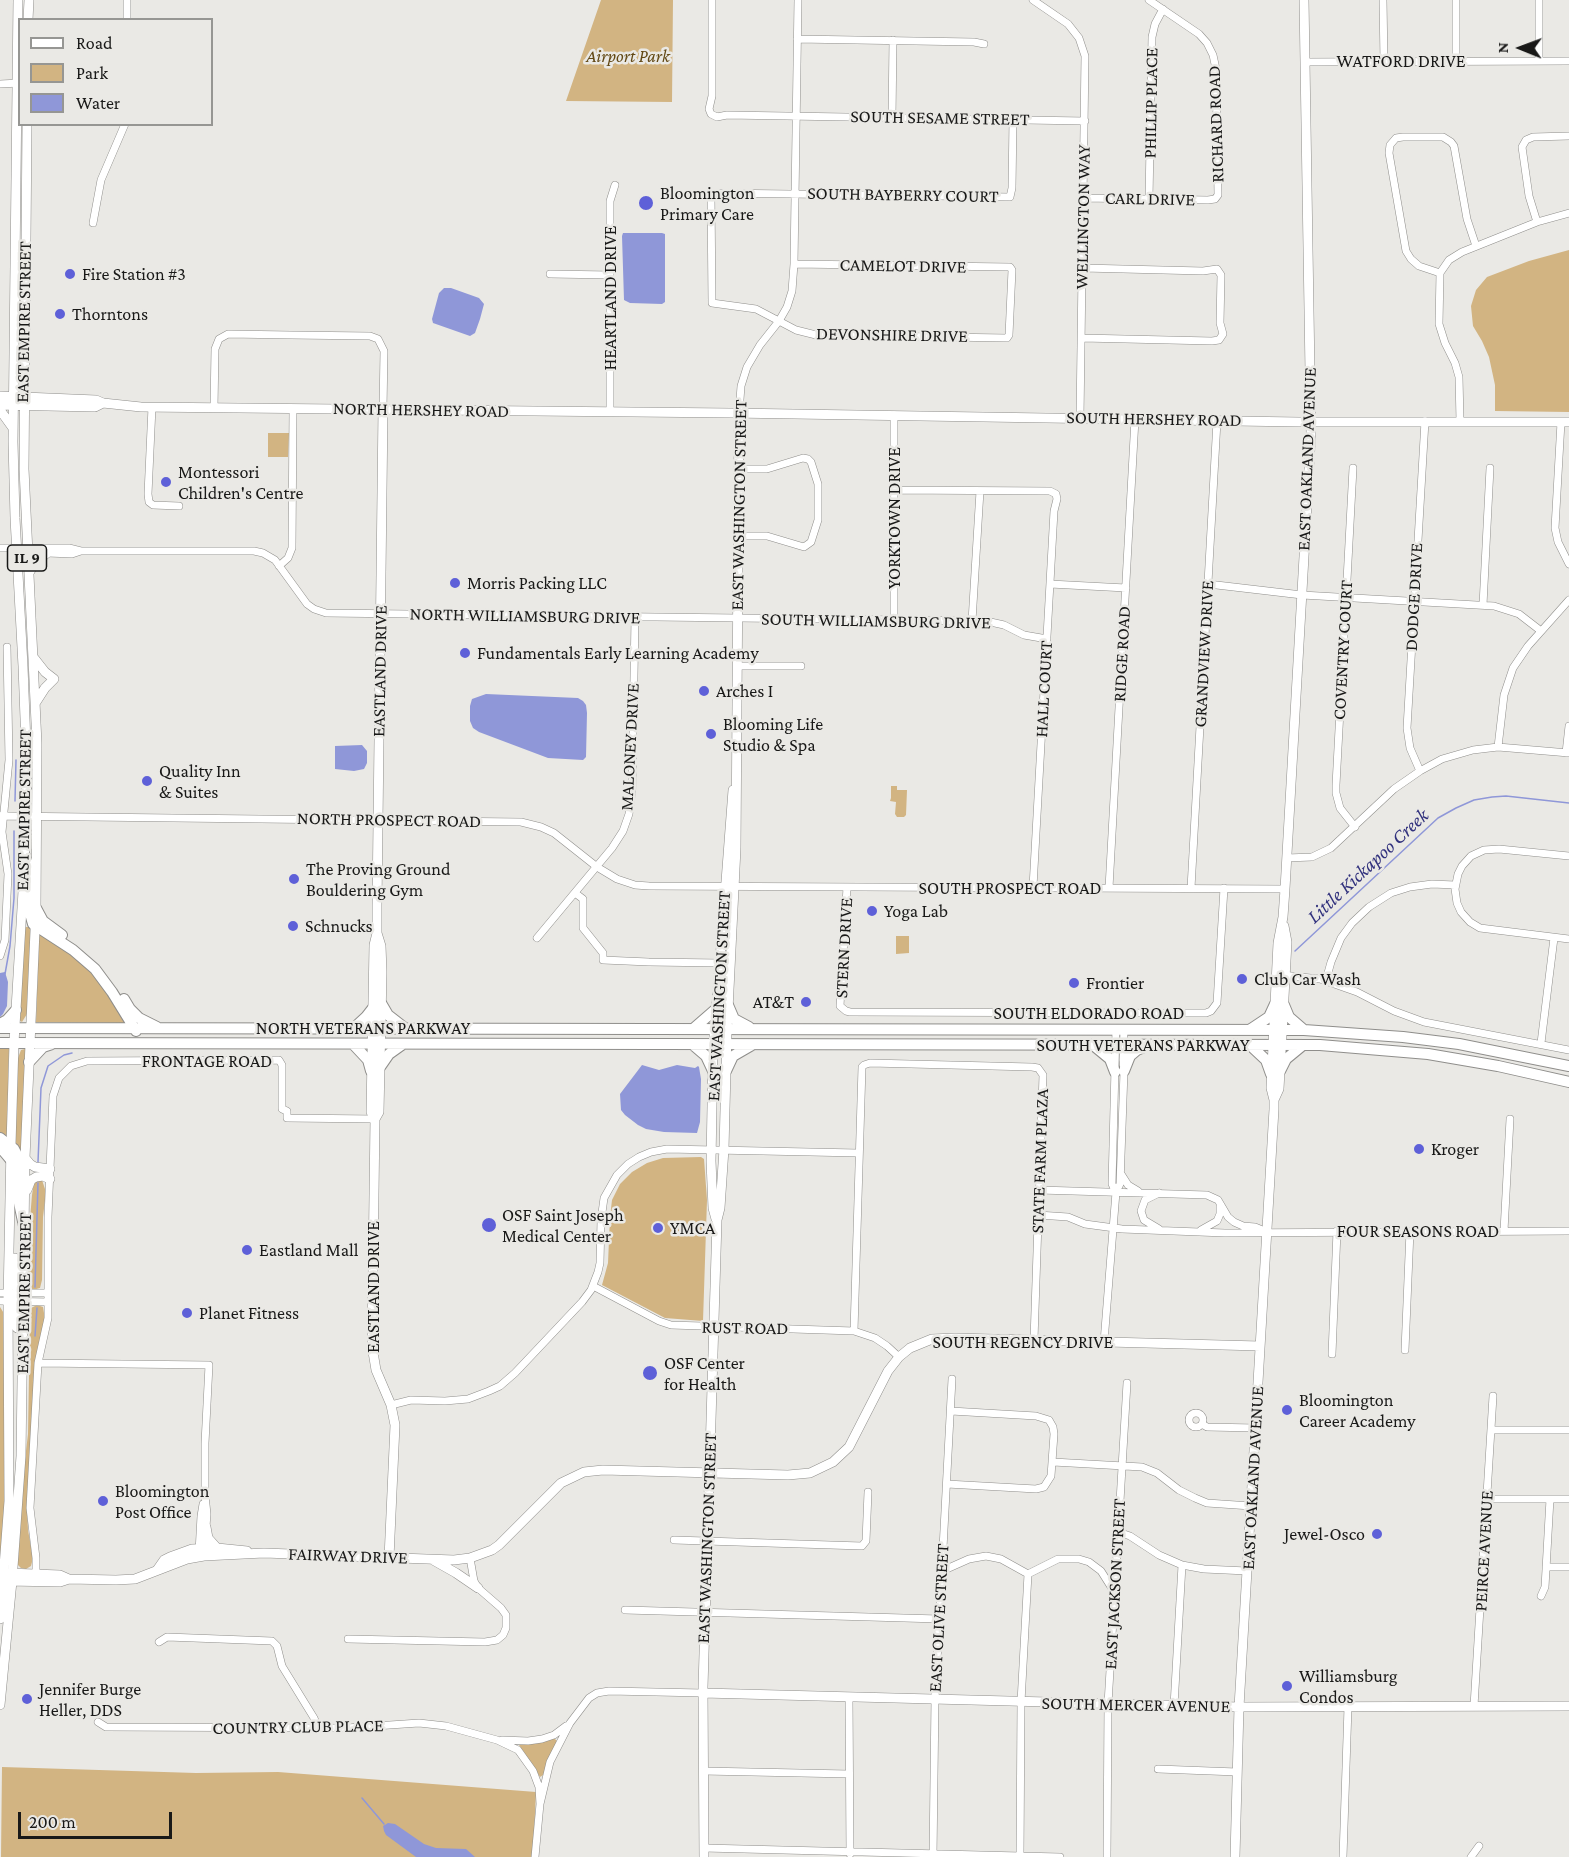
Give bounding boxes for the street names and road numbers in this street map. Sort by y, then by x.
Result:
street label: PHILLIP PLACE [1139,47,1163,159]
street label: WATFORD DRIVE [1337,50,1465,72]
street label: RICHARD ROAD [1203,65,1229,183]
street label: SOUTH SESAME STREET [850,106,1030,130]
street label: WELLINGTON WAY [1071,144,1095,290]
street label: SOUTH BAYBERRY COURT [807,183,999,207]
street label: CARL DRIVE [1105,187,1195,211]
street label: HEARTLAND DRIVE [599,225,621,371]
street label: EAST EMPIRE STREET [12,241,36,403]
street label: CAMELOT DRIVE [839,254,967,278]
street label: DEVONSHIRE DRIVE [816,323,968,347]
street label: EAST OAKLAND AVENUE [1293,367,1321,551]
street label: NORTH HERSHEY ROAD [333,398,509,422]
street label: EAST WASHINGTON STREET [726,400,752,610]
street label: SOUTH HERSHEY ROAD [1066,407,1242,431]
street label: YORKTOWN DRIVE [883,447,905,589]
street label: DODGE DRIVE [1400,542,1428,652]
road number: IL 9 [8,545,46,571]
street label: GRANDVIEW DRIVE [1189,580,1219,728]
street label: COVENTRY COURT [1329,580,1357,720]
street label: NORTH WILLIAMSBURG DRIVE [409,603,641,629]
street label: EASTLAND DRIVE [368,605,392,737]
street label: RIDGE ROAD [1109,606,1135,702]
street label: SOUTH WILLIAMSBURG DRIVE [761,608,991,634]
street label: HALL COURT [1031,640,1057,738]
street label: MALONEY DRIVE [616,683,644,811]
street label: EAST EMPIRE STREET [12,729,36,891]
street label: NORTH PROSPECT ROAD [297,808,481,832]
street label: SOUTH PROSPECT ROAD [919,877,1101,899]
street label: EAST WASHINGTON STREET [703,890,735,1102]
street label: STERN DRIVE [831,897,857,999]
street label: SOUTH ELDORADO ROAD [993,1002,1185,1024]
street label: NORTH VETERANS PARKWAY [256,1017,470,1039]
street label: SOUTH VETERANS PARKWAY [1036,1034,1250,1056]
street label: FRONTAGE ROAD [142,1050,272,1072]
street label: STATE FARM PLAZA [1027,1088,1053,1234]
street label: EAST EMPIRE STREET [12,1212,36,1374]
street label: FOUR SEASONS ROAD [1337,1220,1499,1242]
street label: EASTLAND DRIVE [362,1221,384,1353]
street label: RUST ROAD [701,1316,789,1340]
street label: SOUTH REGENCY DRIVE [933,1331,1113,1353]
street label: EAST OAKLAND AVENUE [1237,1386,1269,1570]
street label: EAST WASHINGTON STREET [693,1432,721,1644]
street label: PEIRCE AVENUE [1470,1490,1498,1612]
street label: EAST JACKSON STREET [1100,1498,1130,1670]
street label: FAIRWAY DRIVE [288,1543,408,1569]
street label: EAST OLIVE STREET [924,1543,954,1693]
street label: SOUTH MERCER AVENUE [1042,1693,1230,1717]
street label: COUNTRY CLUB PLACE [212,1715,384,1739]

